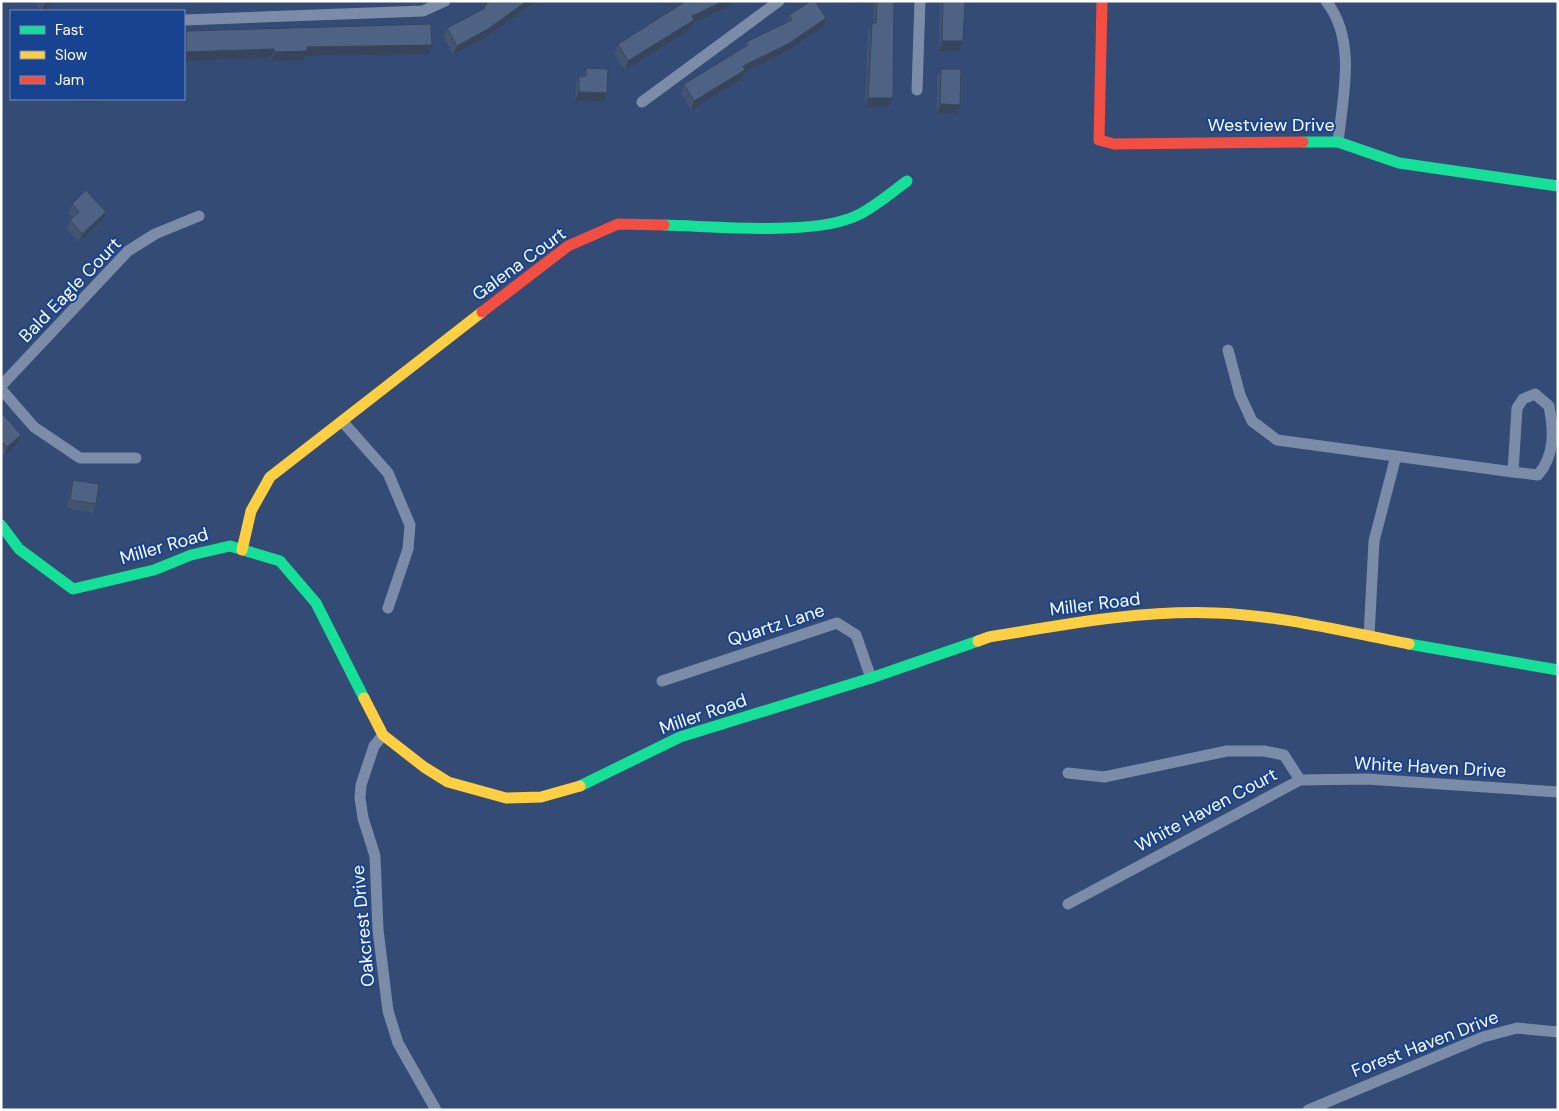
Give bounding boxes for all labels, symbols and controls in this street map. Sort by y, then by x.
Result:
legend [10,10,185,100]
text: Fast [55,20,84,40]
text: Slow [55,45,88,65]
text: Jam [55,70,84,90]
street label: Westview Drive [1207,113,1335,137]
street label: Galena Court [467,222,571,306]
street label: Bald Eagle Court [14,232,126,348]
street label: Miller Road [117,522,211,570]
street label: Miller Road [1048,587,1142,621]
street label: Quartz Lane [724,598,828,652]
street label: Miller Road [656,688,750,740]
street label: White Haven Drive [1353,751,1507,783]
street label: White Haven Court [1131,762,1281,858]
street label: Oakcrest Drive [346,864,380,988]
street label: Forest Haven Drive [1348,1005,1502,1083]

